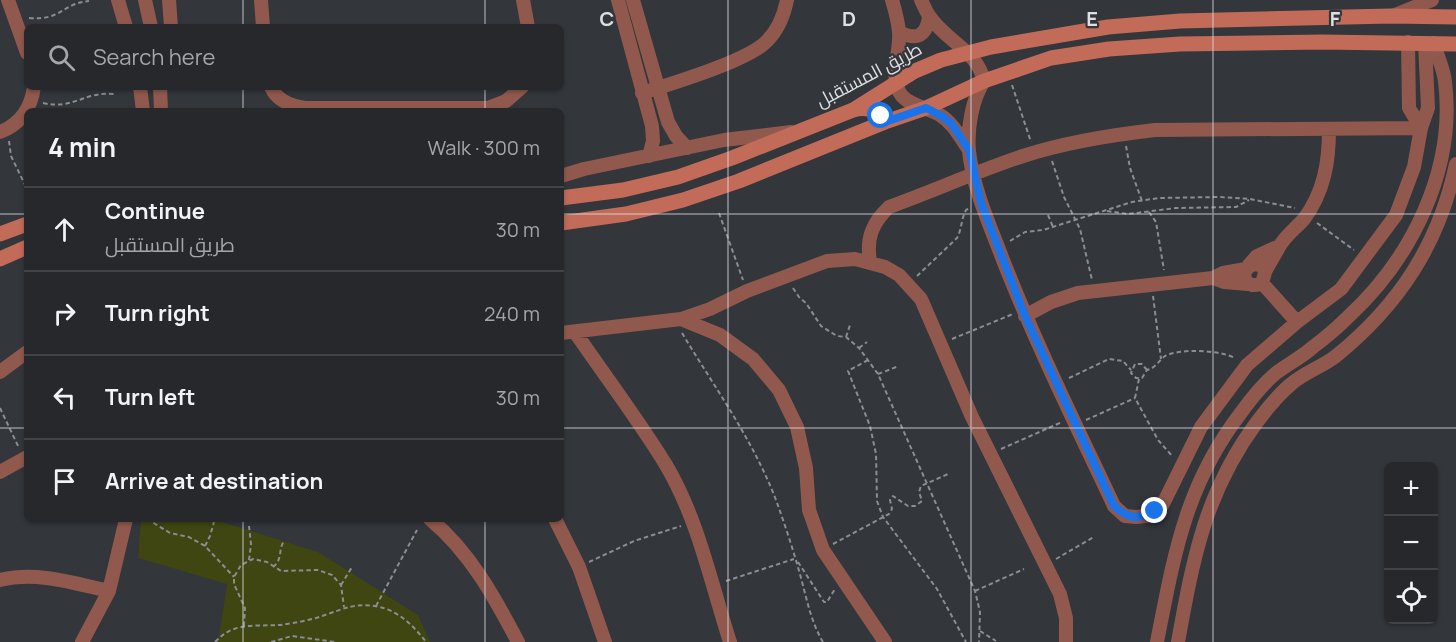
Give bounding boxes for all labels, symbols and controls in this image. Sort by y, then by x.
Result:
text: C [600,5,614,32]
text: D [842,5,856,32]
text: E [1086,5,1098,32]
text: F [1330,5,1341,32]
search box [24,24,564,90]
street label: طريق المستقبل [811,36,926,113]
icon: search [45,41,78,74]
text: Search here [93,42,215,72]
route start [867,102,893,128]
text: 4 min [48,129,116,165]
text: Walk · 300 m [428,134,540,161]
text: Continue [105,196,205,226]
icon: ahead [48,213,81,246]
text: 30 m [496,216,540,243]
text: طريق المستقبل [105,231,235,258]
icon: right [48,297,81,330]
text: Turn right [105,298,210,328]
text: 240 m [484,300,540,327]
icon: left [48,381,81,414]
text: Turn left [105,382,195,412]
text: 30 m [496,384,540,411]
map controls [1384,462,1438,624]
button: + [1384,462,1438,516]
icon: arrive [48,465,81,498]
text: Arrive at destination [105,466,323,496]
route end [1141,497,1167,523]
button: − [1384,516,1438,570]
button: locate [1384,570,1438,624]

